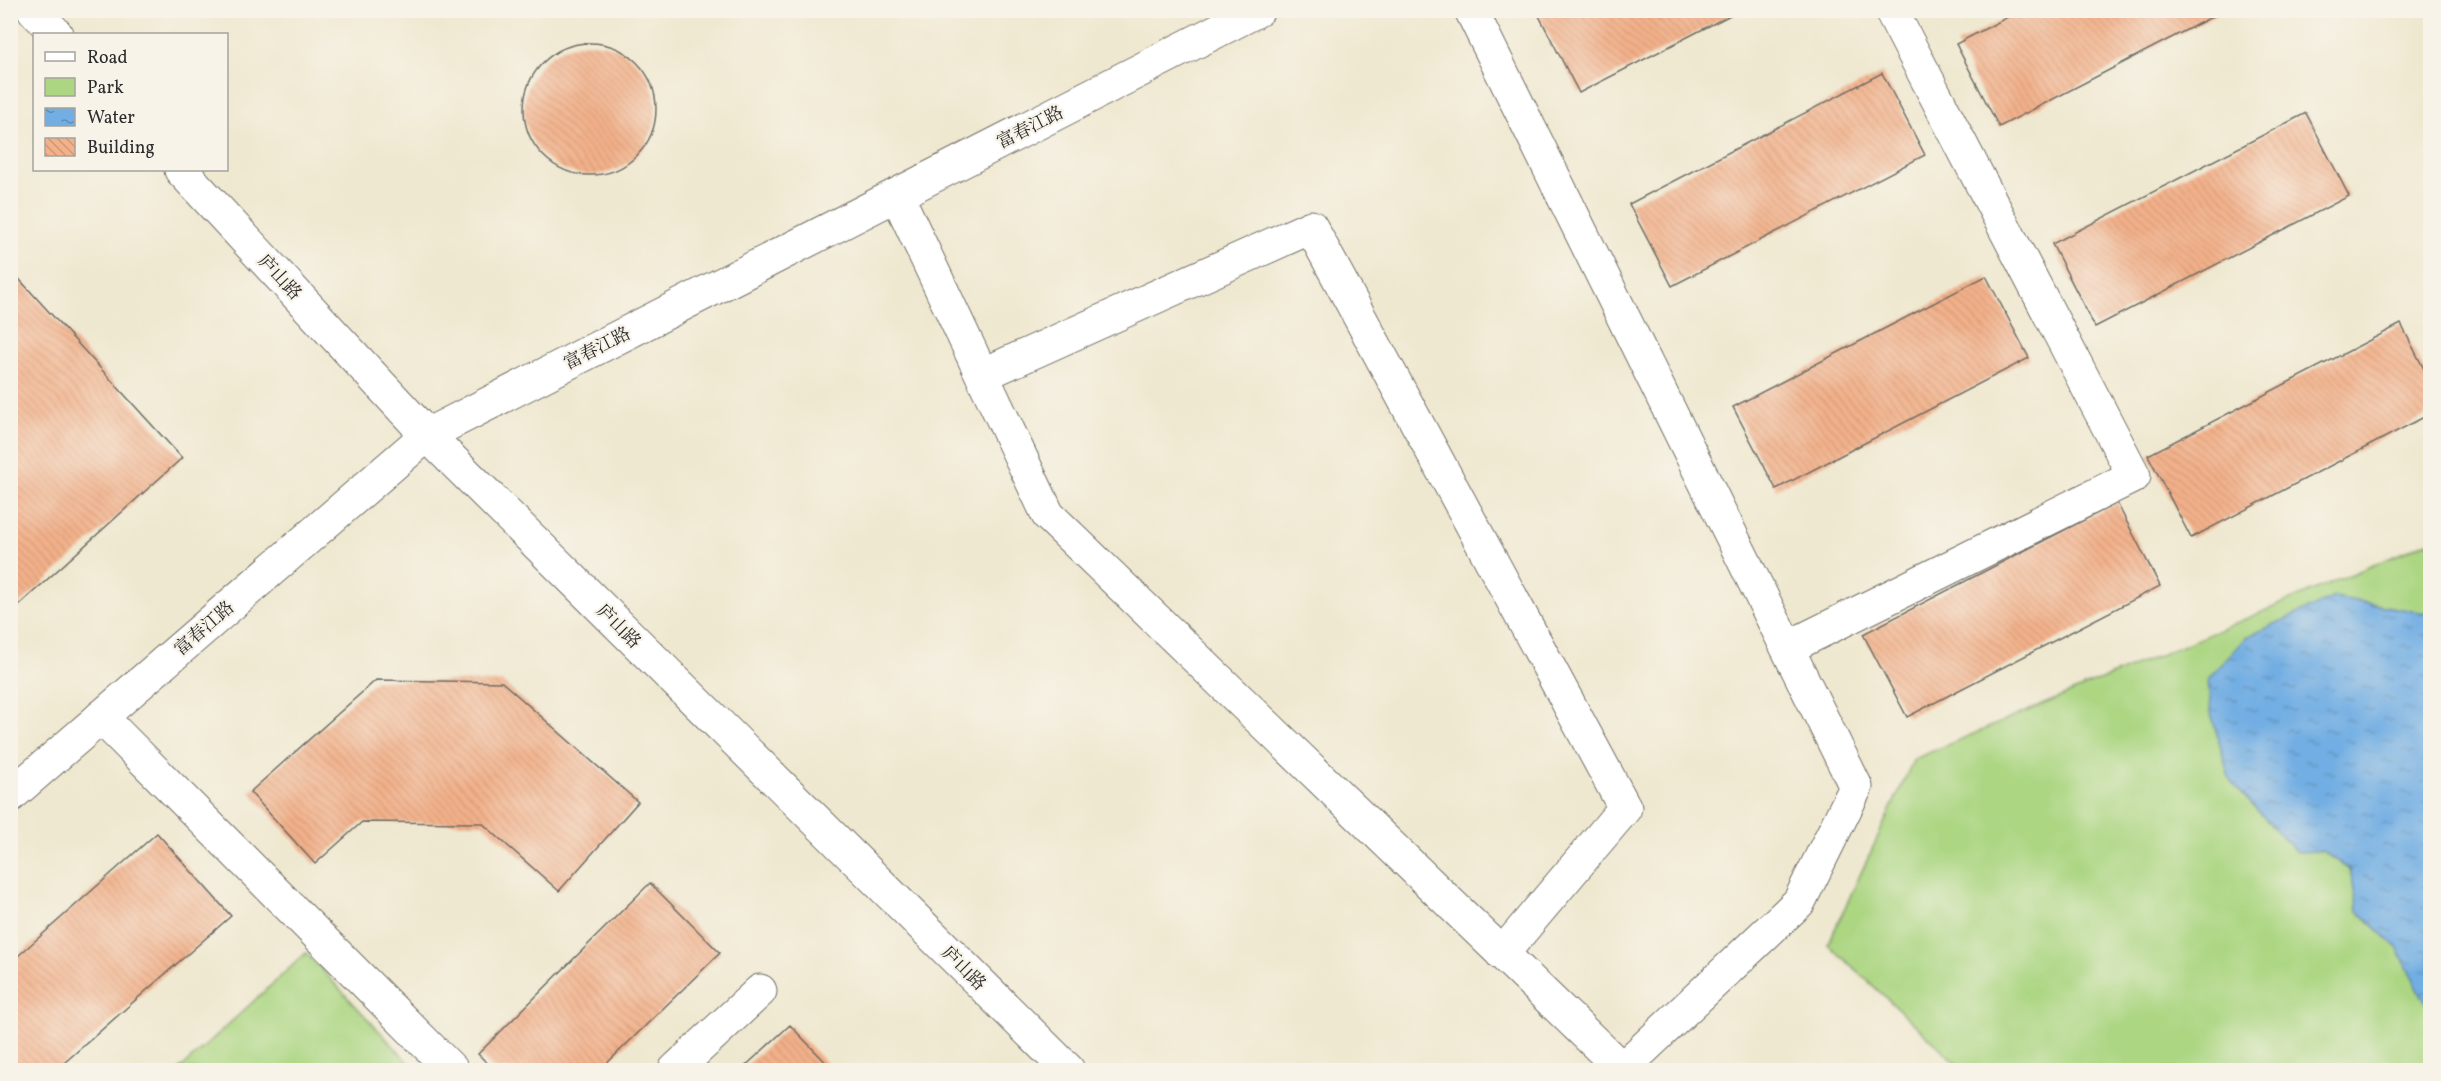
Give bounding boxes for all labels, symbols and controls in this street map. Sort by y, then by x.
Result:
legend [33,33,228,171]
text: Road [87,46,128,71]
text: Park [87,76,124,101]
street label: 富春江路 [993,101,1068,156]
text: Water [87,106,135,131]
text: Building [87,136,155,161]
street label: 庐山路 [251,250,306,306]
street label: 富春江路 [560,322,635,377]
street label: 富春江路 [170,596,240,662]
street label: 庐山路 [590,599,646,655]
street label: 庐山路 [935,941,991,997]

